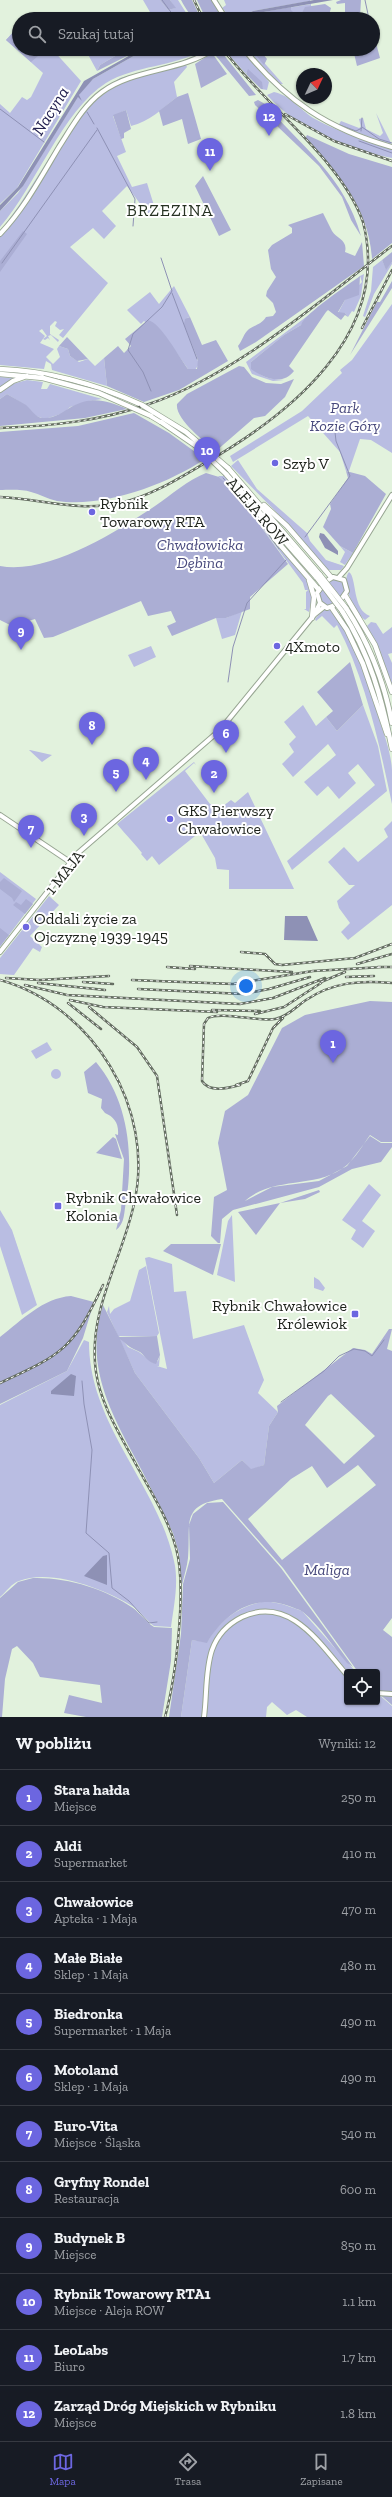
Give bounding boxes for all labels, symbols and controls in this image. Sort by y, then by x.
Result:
search box [12,12,380,56]
icon: search [26,23,48,45]
text: Szukaj tutaj [58,25,134,43]
north arrow [296,68,332,104]
water label: Nacyna [27,83,73,139]
pin: 12 [256,103,282,136]
pin: 11 [197,138,223,171]
district label: BRZEZINA [126,200,214,220]
park label: Park Kozie Góry [310,398,381,435]
pin: 10 [194,437,220,470]
place label: Szyb V [283,454,330,473]
marker: Szyb V [270,458,280,468]
street label: ALEJA ROW [223,473,293,550]
place label: Rybnik Towarowy RTA [100,494,205,531]
marker: Rybnik Towarowy RTA [87,507,97,517]
park label: Chwałowicka Dębina [157,535,243,572]
pin: 9 [8,617,34,650]
place label: 4Xmoto [285,637,340,656]
marker: 4Xmoto [272,641,282,651]
pin: 8 [79,712,105,745]
pin: 6 [213,720,239,753]
pin: 4 [133,747,159,780]
pin: 5 [103,759,129,792]
pin: 2 [201,760,227,793]
place label: GKS Pierwszy Chwałowice [178,801,275,838]
pin: 3 [71,803,97,836]
marker: GKS Pierwszy Chwałowice [165,814,175,824]
pin: 7 [18,815,44,848]
street label: 1 MAJA [41,846,88,898]
place label: Oddali życie za Ojczyznę 1939-1945 [34,909,168,946]
marker: Oddali życie za Ojczyznę 1939-1945 [21,922,31,932]
your location [236,976,256,996]
pin: 1 [320,1030,346,1063]
place label: Rybnik Chwałowice Kolonia [66,1188,201,1225]
marker: Rybnik Chwałowice Kolonia [53,1201,63,1211]
place label: Rybnik Chwałowice Królewiok [212,1296,348,1333]
marker: Rybnik Chwałowice Królewiok [350,1309,360,1319]
park label: Maliga [304,1560,350,1579]
map controls [344,1669,380,1705]
button: locate [344,1669,380,1705]
text: W pobliżu [16,1733,91,1753]
text: Wyniki: 12 [319,1736,376,1751]
text: Stara hałda [54,1781,130,1799]
text: 1 [26,1790,32,1805]
text: 250 m [341,1790,376,1805]
text: Miejsce [54,1799,96,1814]
text: Aldi [54,1837,82,1855]
text: 2 [26,1846,32,1861]
text: 410 m [342,1846,376,1861]
text: Supermarket [54,1855,127,1870]
text: Chwałowice [54,1893,133,1911]
text: 3 [26,1902,32,1917]
text: 470 m [341,1902,376,1917]
text: Apteka · 1 Maja [54,1911,137,1926]
text: Małe Białe [54,1949,122,1967]
text: 4 [25,1958,33,1973]
text: 480 m [340,1958,376,1973]
text: Sklep · 1 Maja [54,1967,128,1982]
text: Biedronka [54,2005,123,2023]
text: 5 [26,2014,32,2029]
text: 490 m [340,2014,376,2029]
text: Supermarket · 1 Maja [54,2023,171,2038]
text: Motoland [54,2061,118,2079]
text: 6 [26,2070,32,2085]
text: 490 m [340,2070,376,2085]
text: Sklep · 1 Maja [54,2079,128,2094]
text: Euro-Vita [54,2117,118,2135]
text: 7 [26,2126,32,2141]
text: 540 m [341,2126,376,2141]
text: Miejsce · Śląska [54,2135,140,2150]
text: Gryfny Rondel [54,2173,149,2191]
text: 8 [25,2182,33,2197]
text: 600 m [340,2182,376,2197]
text: Restauracja [54,2191,119,2206]
text: Budynek B [54,2229,125,2247]
text: 9 [26,2238,32,2253]
text: 850 m [341,2238,376,2253]
text: Miejsce [54,2247,96,2262]
text: Rybnik Towarowy RTA1 [54,2285,211,2303]
text: 10 [23,2294,35,2309]
text: 1.1 km [342,2294,376,2309]
text: Miejsce · Aleja ROW [54,2303,164,2318]
text: LeoLabs [54,2341,108,2359]
text: 11 [24,2350,34,2365]
text: 1.7 km [342,2350,376,2365]
text: Biuro [54,2359,85,2374]
text: Zarząd Dróg Miejskich w Rybniku [54,2397,276,2415]
text: 12 [23,2406,35,2421]
text: 1.8 km [340,2406,376,2421]
text: Miejsce [54,2415,96,2430]
tab: Mapa [49,2451,76,2488]
tab: Trasa [175,2451,201,2488]
tab: Zapisane [300,2451,343,2488]

